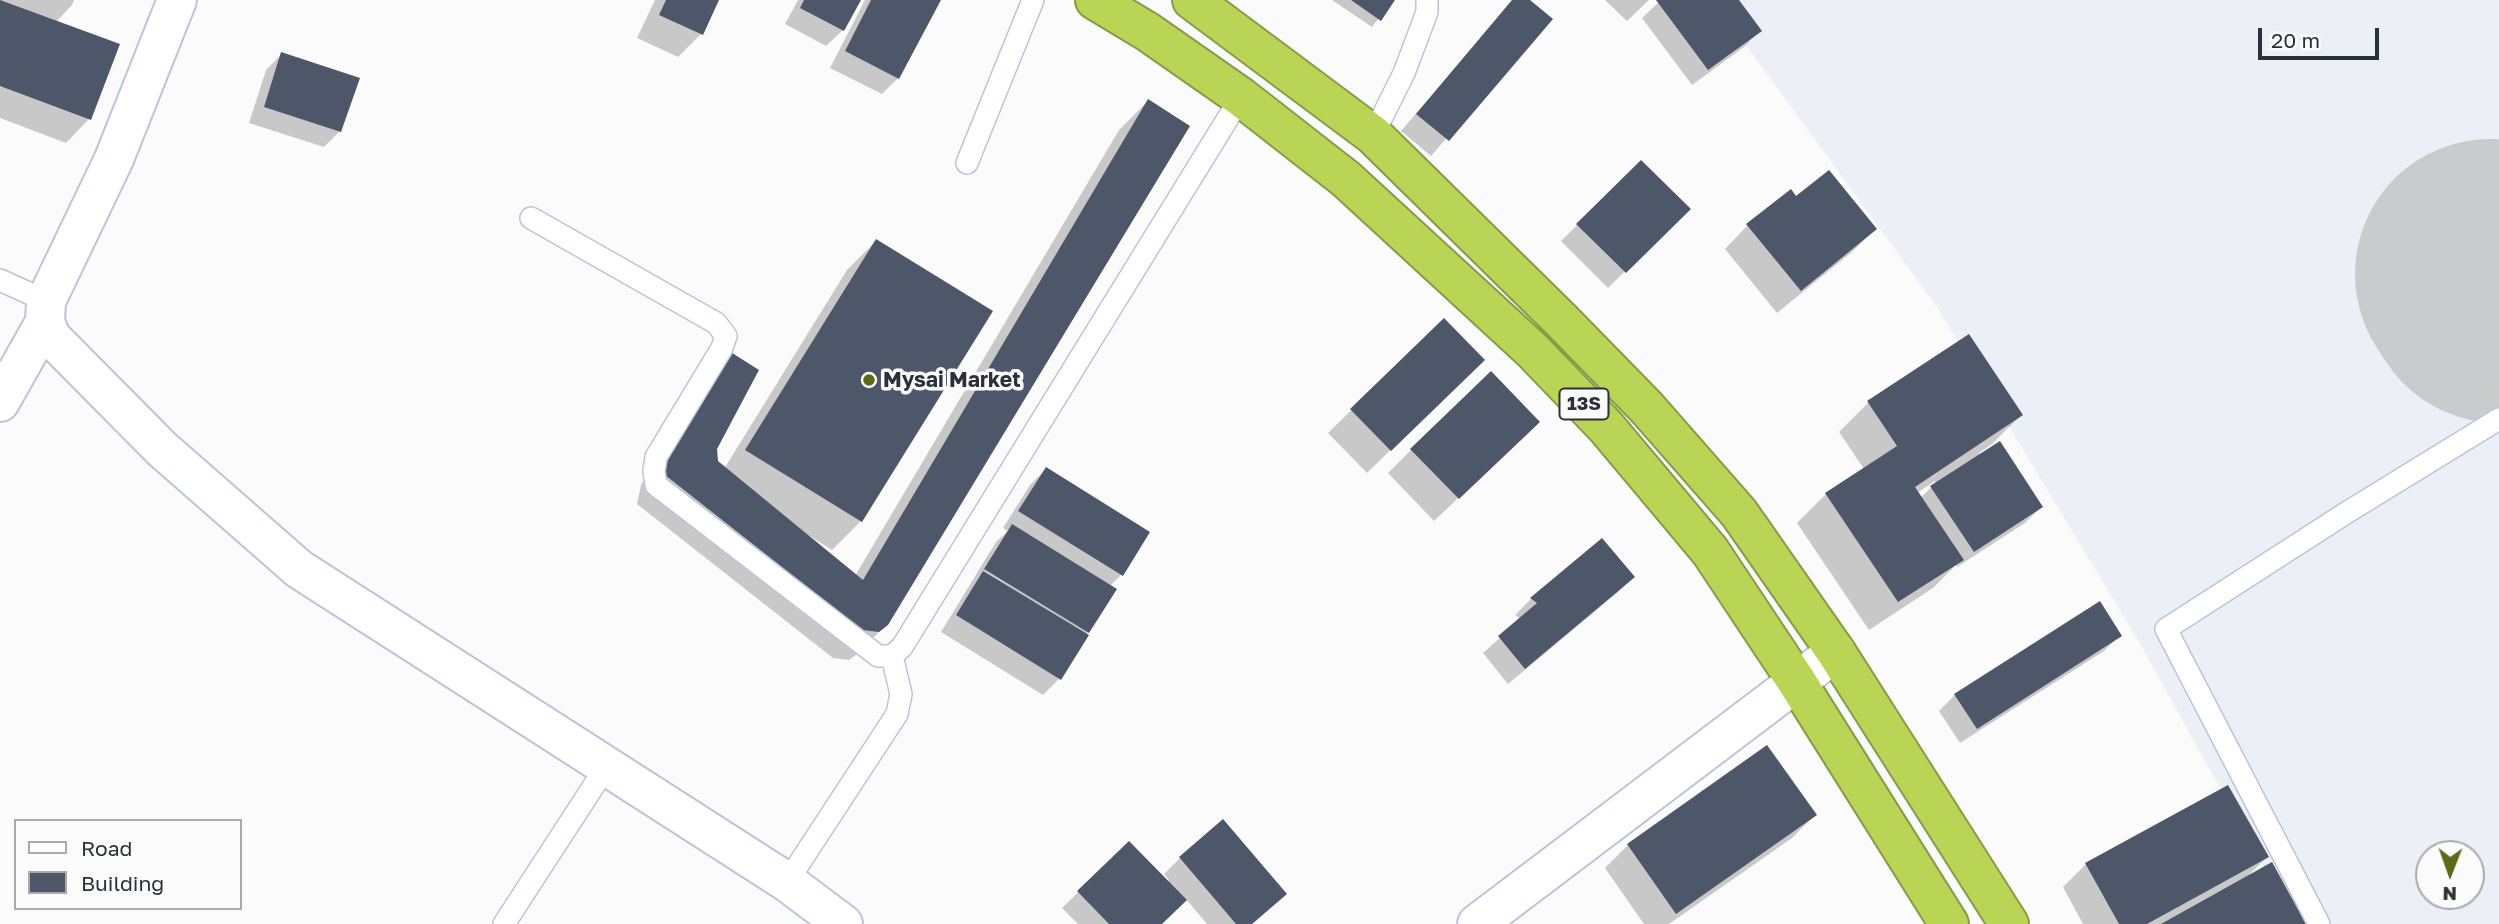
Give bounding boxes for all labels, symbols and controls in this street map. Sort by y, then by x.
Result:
scale bar [2261,14,2382,58]
text: 20 m [2271,27,2320,53]
place label: Mysai Market [883,367,1021,393]
marker: Mysai Market [861,372,877,388]
road number: 13S [1560,388,1608,420]
legend [14,819,242,910]
text: Road [81,835,132,861]
north arrow [2415,840,2485,910]
text: Building [81,870,164,896]
text: N [2442,883,2457,906]

